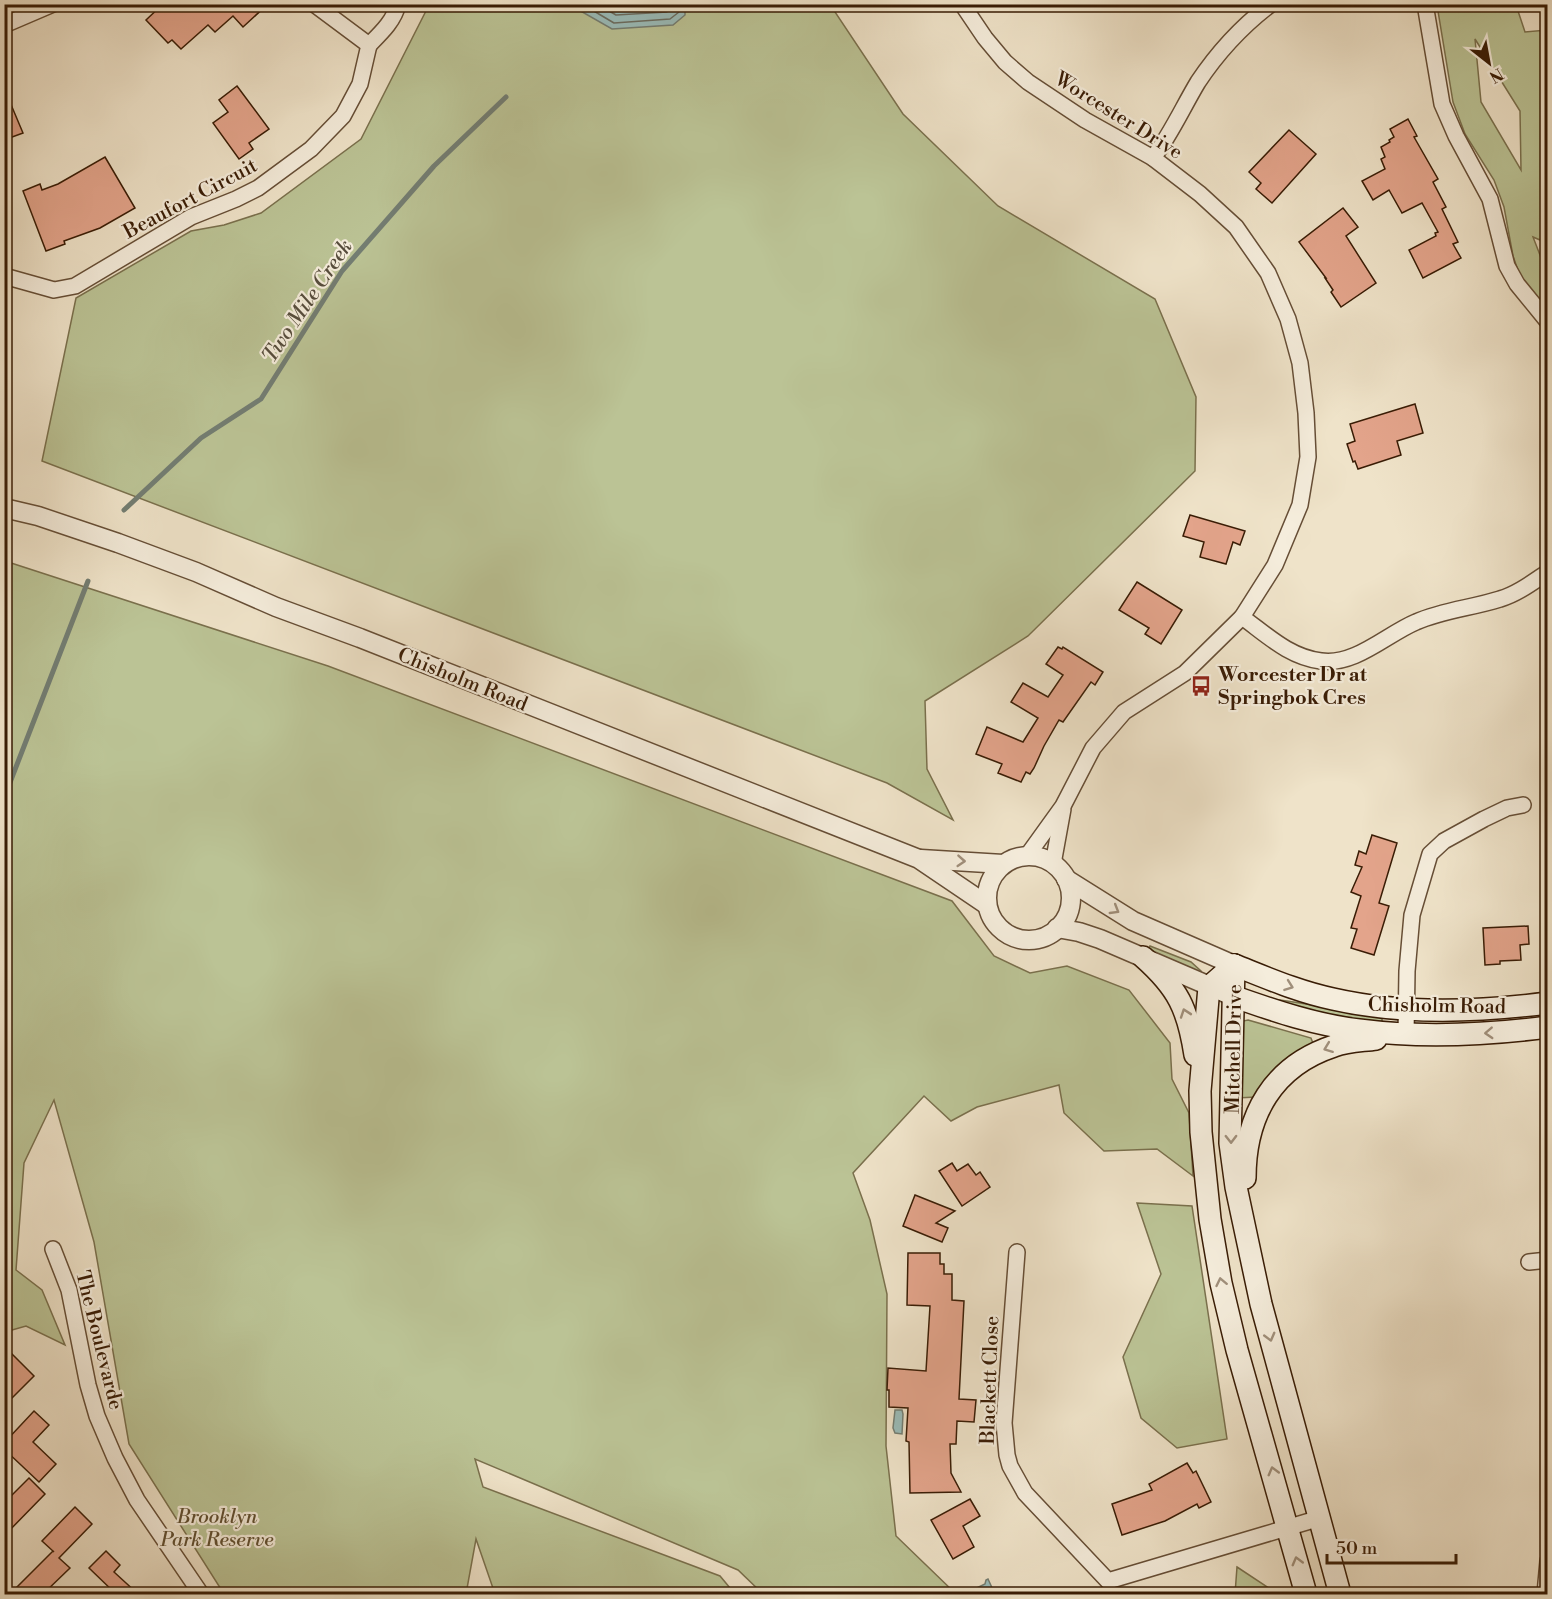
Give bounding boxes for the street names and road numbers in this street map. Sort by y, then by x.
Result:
street label: Worcester Drive [1049,66,1187,166]
street label: Beaufort Circuit [119,154,262,246]
street label: Chisholm Road [394,643,532,718]
street label: Mitchell Drive [1221,984,1248,1114]
street label: Chisholm Road [1368,993,1507,1020]
street label: The Boulevarde [69,1268,128,1412]
street label: Blackett Close [976,1315,1005,1446]

